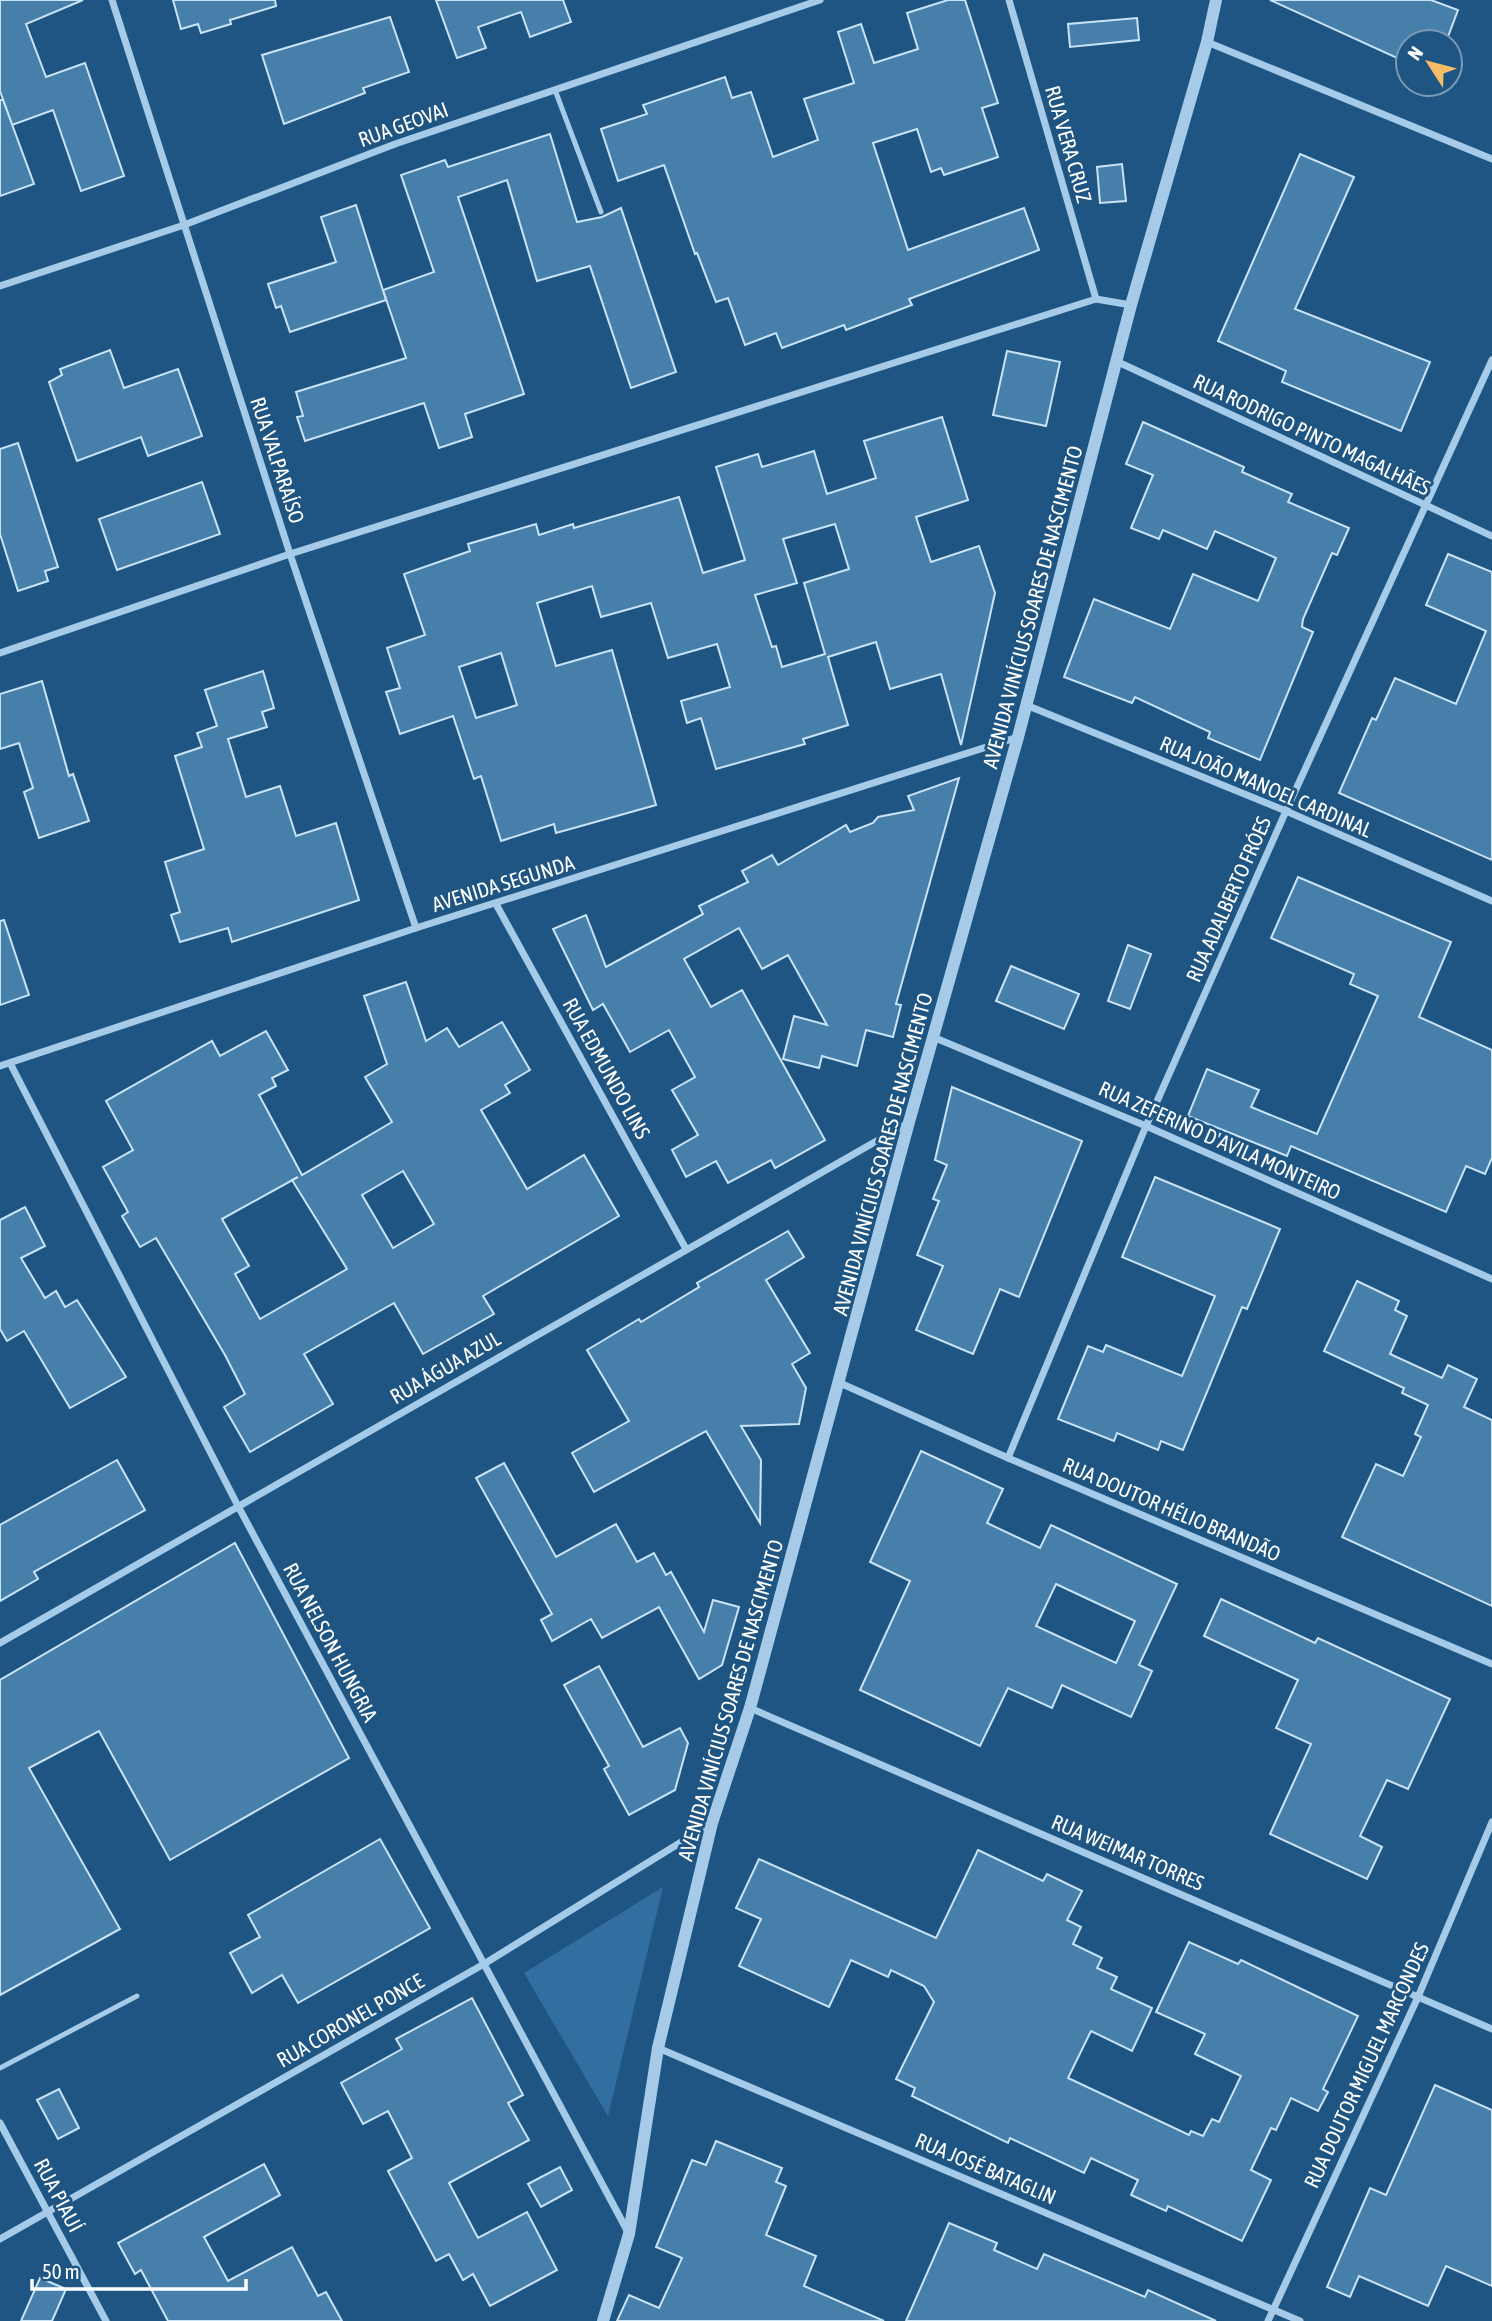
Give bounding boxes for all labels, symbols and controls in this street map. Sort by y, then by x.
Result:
north arrow [1394,28,1464,98]
text: N [1403,42,1427,64]
street label: RUA VERA CRUZ [1041,83,1097,205]
street label: RUA GEOVAI [355,97,451,151]
street label: RUA RODRIGO PINTO MAGALHÃES [1190,368,1434,500]
street label: RUA VALPARAÍSO [246,394,310,526]
street label: AVENIDA VINÍCIUS SOARES DE NASCIMENTO [977,443,1087,771]
street label: RUA JOÃO MANOEL CARDINAL [1157,730,1375,842]
street label: RUA ADALBERTO FRÓES [1181,812,1275,985]
street label: AVENIDA SEGUNDA [429,850,578,916]
street label: AVENIDA VINÍCIUS SOARES DE NASCIMENTO [827,990,937,1318]
street label: RUA EDMUNDO LINS [558,993,656,1143]
street label: RUA ZEFERINO D'AVILA MONTEIRO [1095,1076,1345,1204]
street label: RUA ÁGUA AZUL [386,1326,504,1408]
street label: RUA DOUTOR HÉLIO BRANDÃO [1060,1452,1284,1566]
street label: AVENIDA VINÍCIUS SOARES DE NASCIMENTO [673,1537,787,1863]
street label: RUA NELSON HUNGRIA [279,1559,383,1726]
street label: RUA WEIMAR TORRES [1048,1809,1208,1895]
street label: RUA DOUTOR MIGUEL MARCONDES [1299,1938,1434,2191]
street label: RUA CORONEL PONCE [272,1968,428,2072]
street label: RUA JOSÉ BATAGLIN [912,2127,1060,2209]
street label: RUA PIAUÍ [30,2154,88,2236]
scale bar [32,2248,245,2292]
text: 50 m [42,2259,80,2283]

